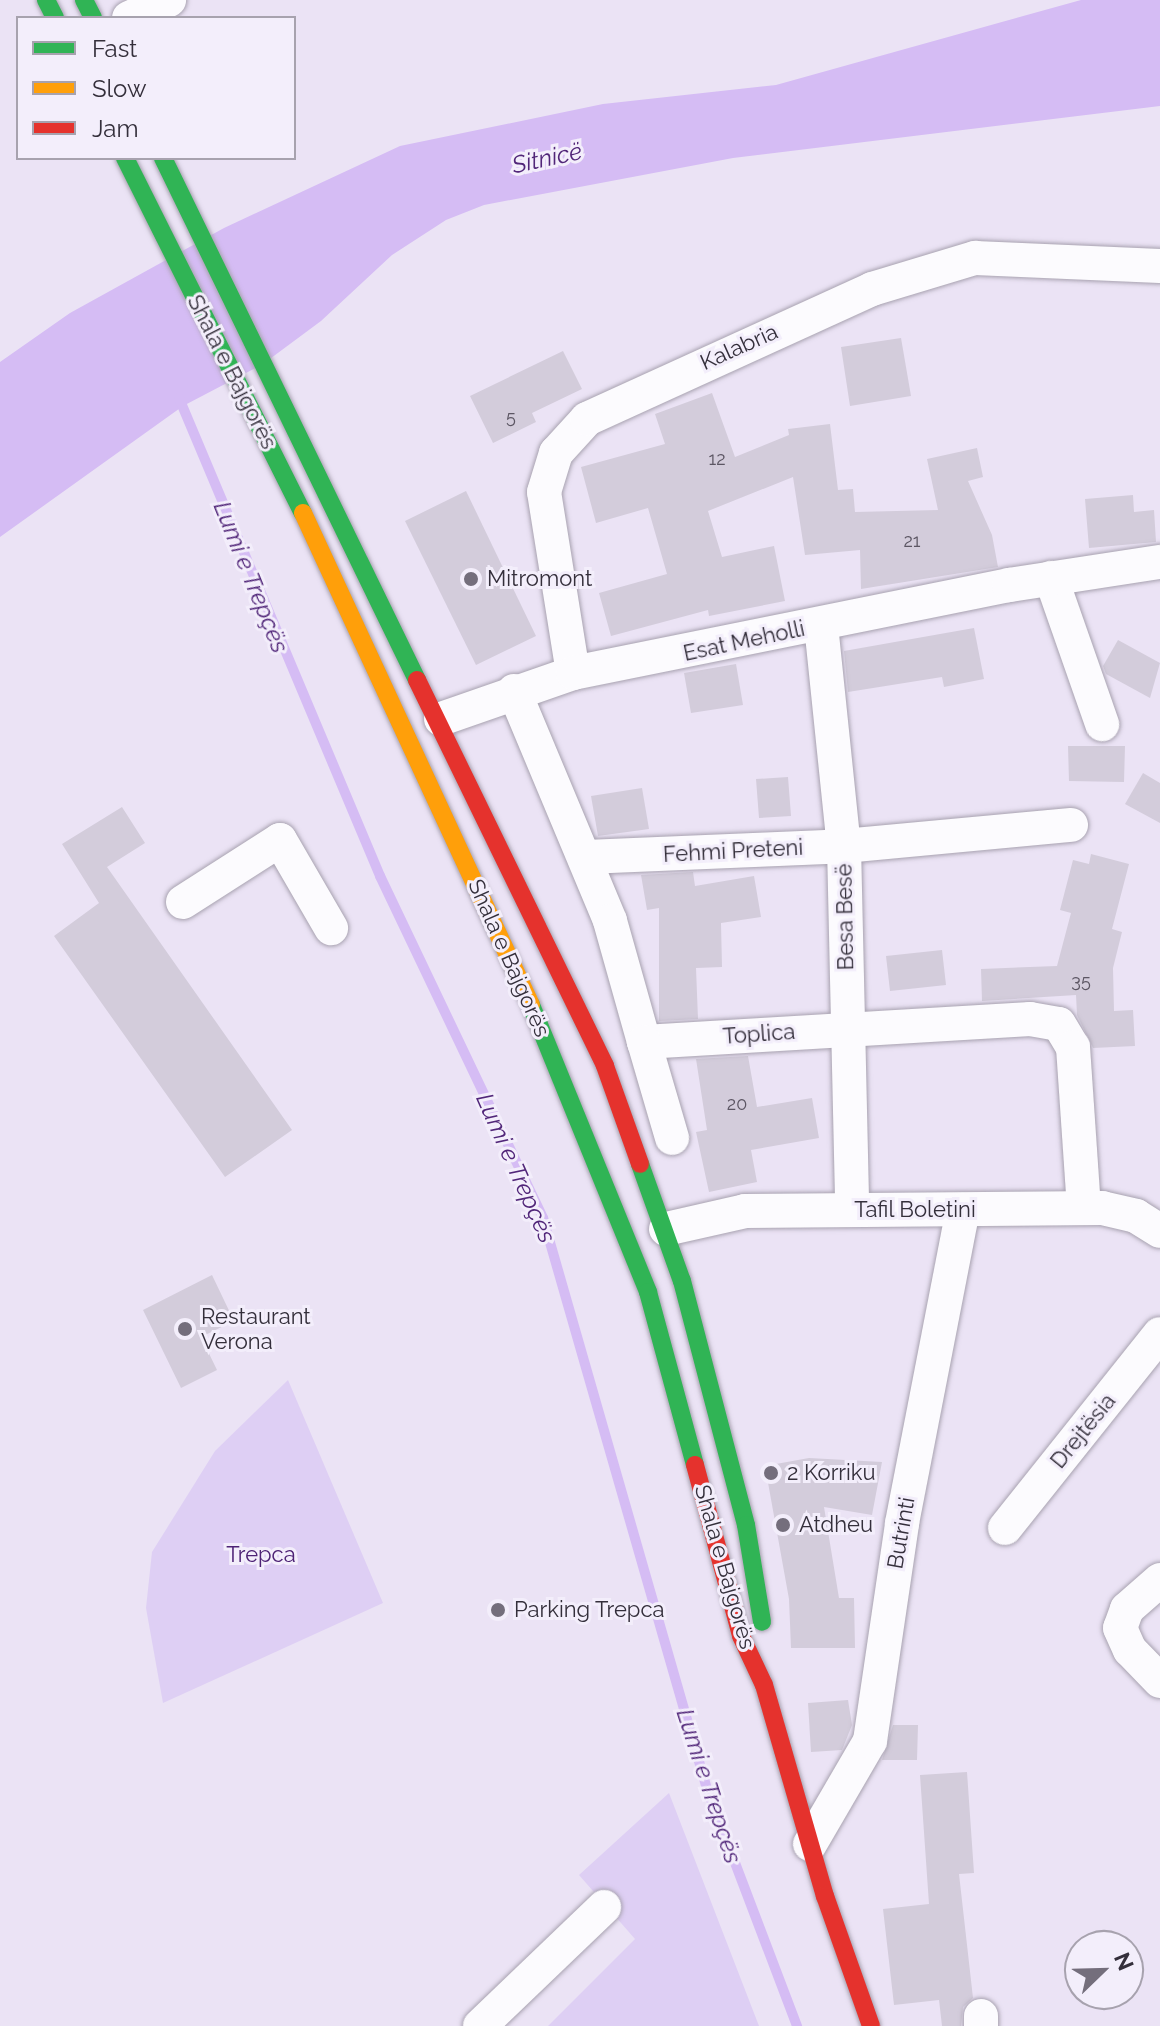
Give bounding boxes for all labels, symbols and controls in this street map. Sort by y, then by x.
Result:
legend [16,16,296,160]
text: Fast [92,34,137,63]
text: Slow [92,74,146,103]
text: Jam [92,114,138,143]
water label: Sitnicë [509,137,585,179]
street label: Shala e Bajgorës [182,291,282,453]
street label: Kalabria [696,318,782,376]
house number: 5 [506,406,516,428]
house number: 12 [708,448,726,470]
water label: Lumi e Trepçës [207,497,295,657]
house number: 21 [903,530,921,552]
place label: Mitromont [487,566,592,592]
marker: Mitromont [462,570,480,588]
street label: Esat Meholli [681,615,807,667]
street label: Fehmi Preteni [662,834,804,868]
street label: Besa Besë [831,863,859,971]
street label: Shala e Bajgorës [462,875,556,1041]
house number: 35 [1071,970,1091,992]
street label: Toplica [722,1018,796,1050]
water label: Lumi e Trepçës [470,1088,562,1248]
house number: 20 [727,1093,747,1115]
street label: Tafil Boletini [854,1197,976,1223]
place label: Restaurant Verona [201,1303,311,1354]
marker: Restaurant Verona [176,1320,194,1338]
street label: Drejtësia [1045,1388,1121,1474]
place label: 2 Korriku [787,1460,876,1486]
marker: 2 Korriku [762,1464,780,1482]
street label: Shala e Bajgorës [689,1482,761,1652]
street label: Butrinti [882,1495,920,1571]
place label: Atdheu [799,1512,873,1538]
marker: Atdheu [774,1516,792,1534]
park label: Trepca [226,1542,296,1568]
place label: Parking Trepca [514,1597,665,1623]
marker: Parking Trepca [489,1601,507,1619]
water label: Lumi e Trepçës [670,1705,748,1867]
north arrow [1064,1930,1144,2010]
text: N [1109,1949,1139,1974]

